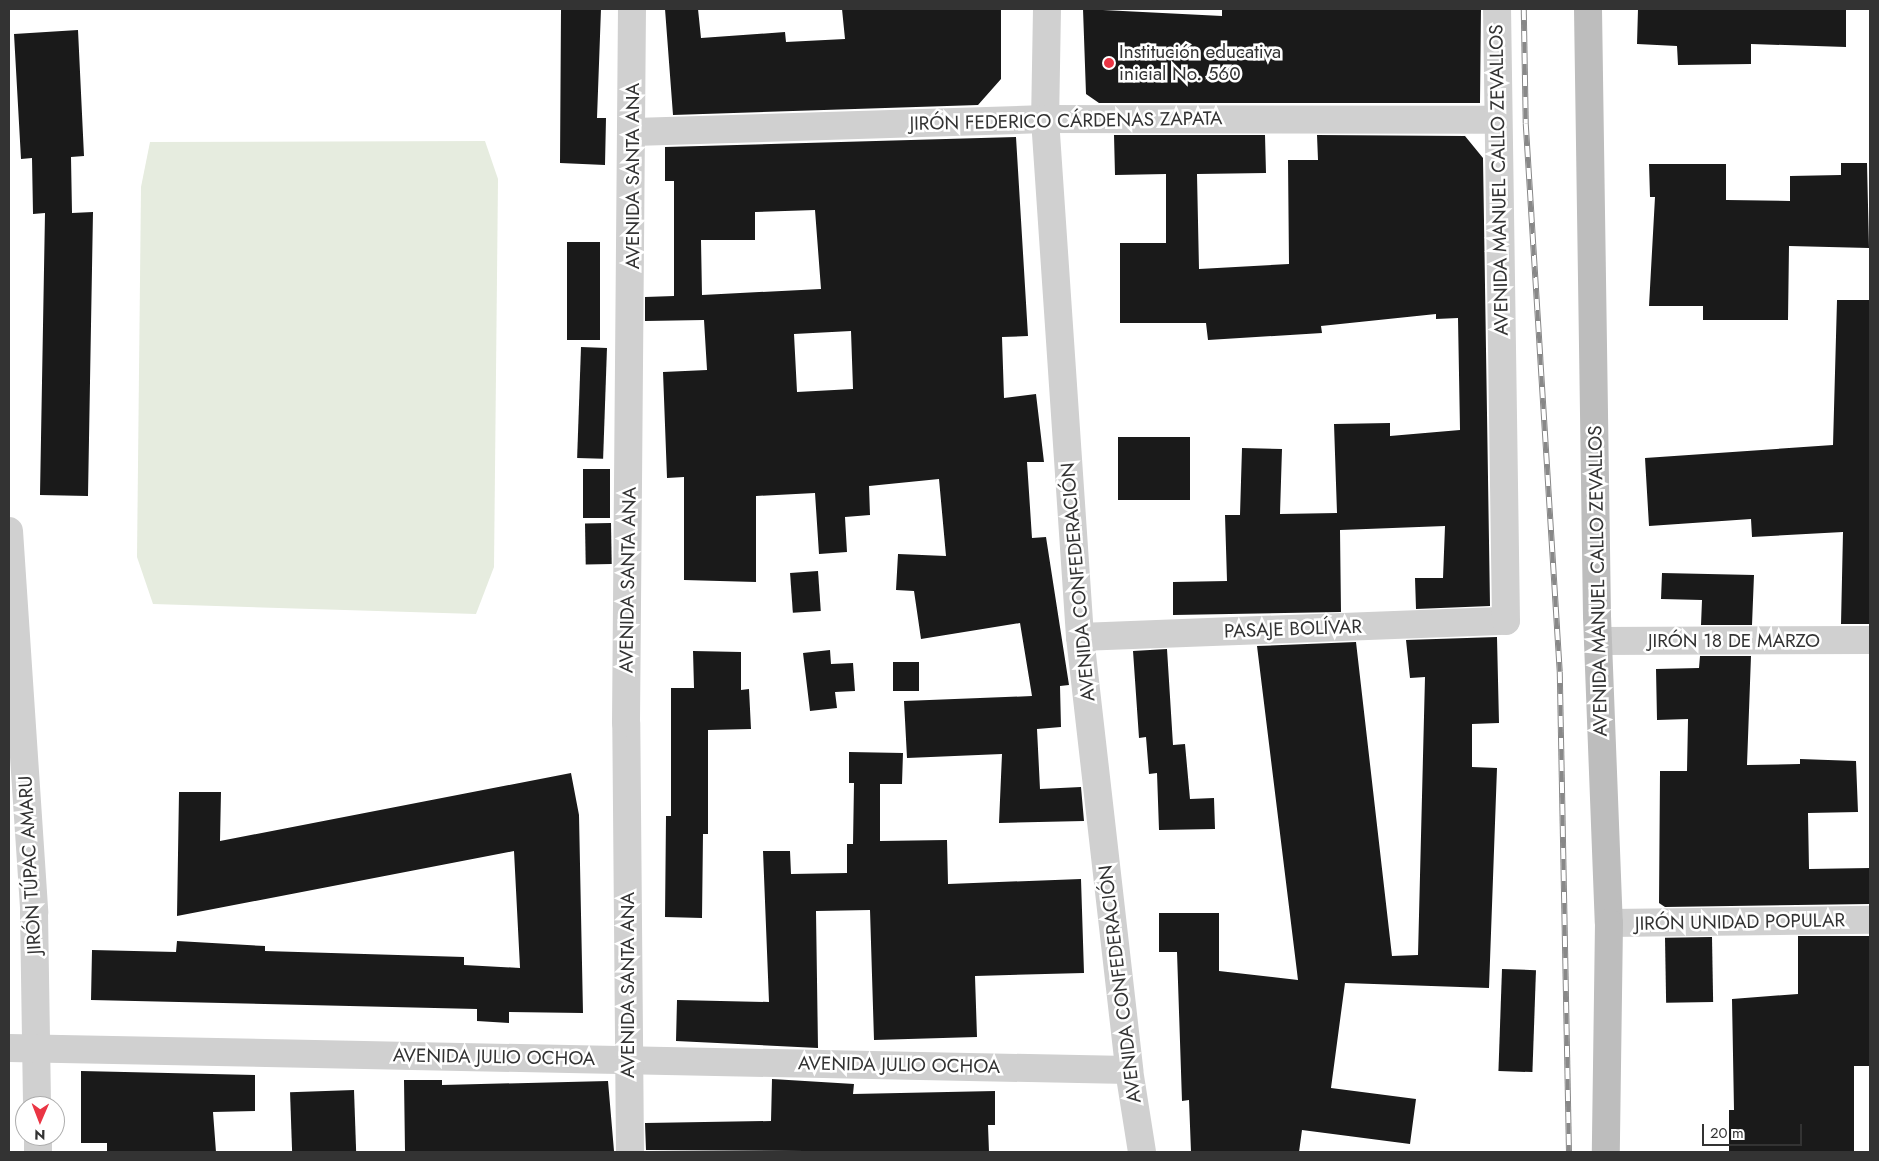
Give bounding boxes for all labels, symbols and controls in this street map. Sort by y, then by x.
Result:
street label: AVENIDA MANUEL CALLO ZEVALLOS [1485,24,1513,336]
place label: Institución educativa inicial No. 560 [1119,41,1281,85]
marker: Institución educativa inicial No. 560 [1103,57,1115,69]
street label: AVENIDA SANTA ANA [622,83,644,269]
street label: JIRÓN FEDERICO CÁRDENAS ZAPATA [909,107,1223,135]
street label: AVENIDA MANUEL CALLO ZEVALLOS [1584,425,1612,737]
street label: AVENIDA CONFEDERACIÓN [1056,462,1100,702]
street label: AVENIDA SANTA ANA [615,487,641,673]
street label: PASAJE BOLÍVAR [1224,615,1362,643]
street label: JIRÓN 18 DE MARZO [1648,630,1820,652]
street label: JIRÓN TÚPAC AMARU [14,775,46,955]
street label: AVENIDA CONFEDERACIÓN [1094,864,1146,1104]
street label: AVENIDA SANTA ANA [617,892,639,1078]
street label: JIRÓN UNIDAD POPULAR [1635,909,1845,935]
street label: AVENIDA JULIO OCHOA [393,1044,595,1070]
street label: AVENIDA JULIO OCHOA [798,1052,1000,1078]
north arrow [15,1096,65,1146]
scale bar [1704,1114,1804,1146]
text: 20 m [1710,1122,1744,1144]
text: N [34,1125,45,1145]

